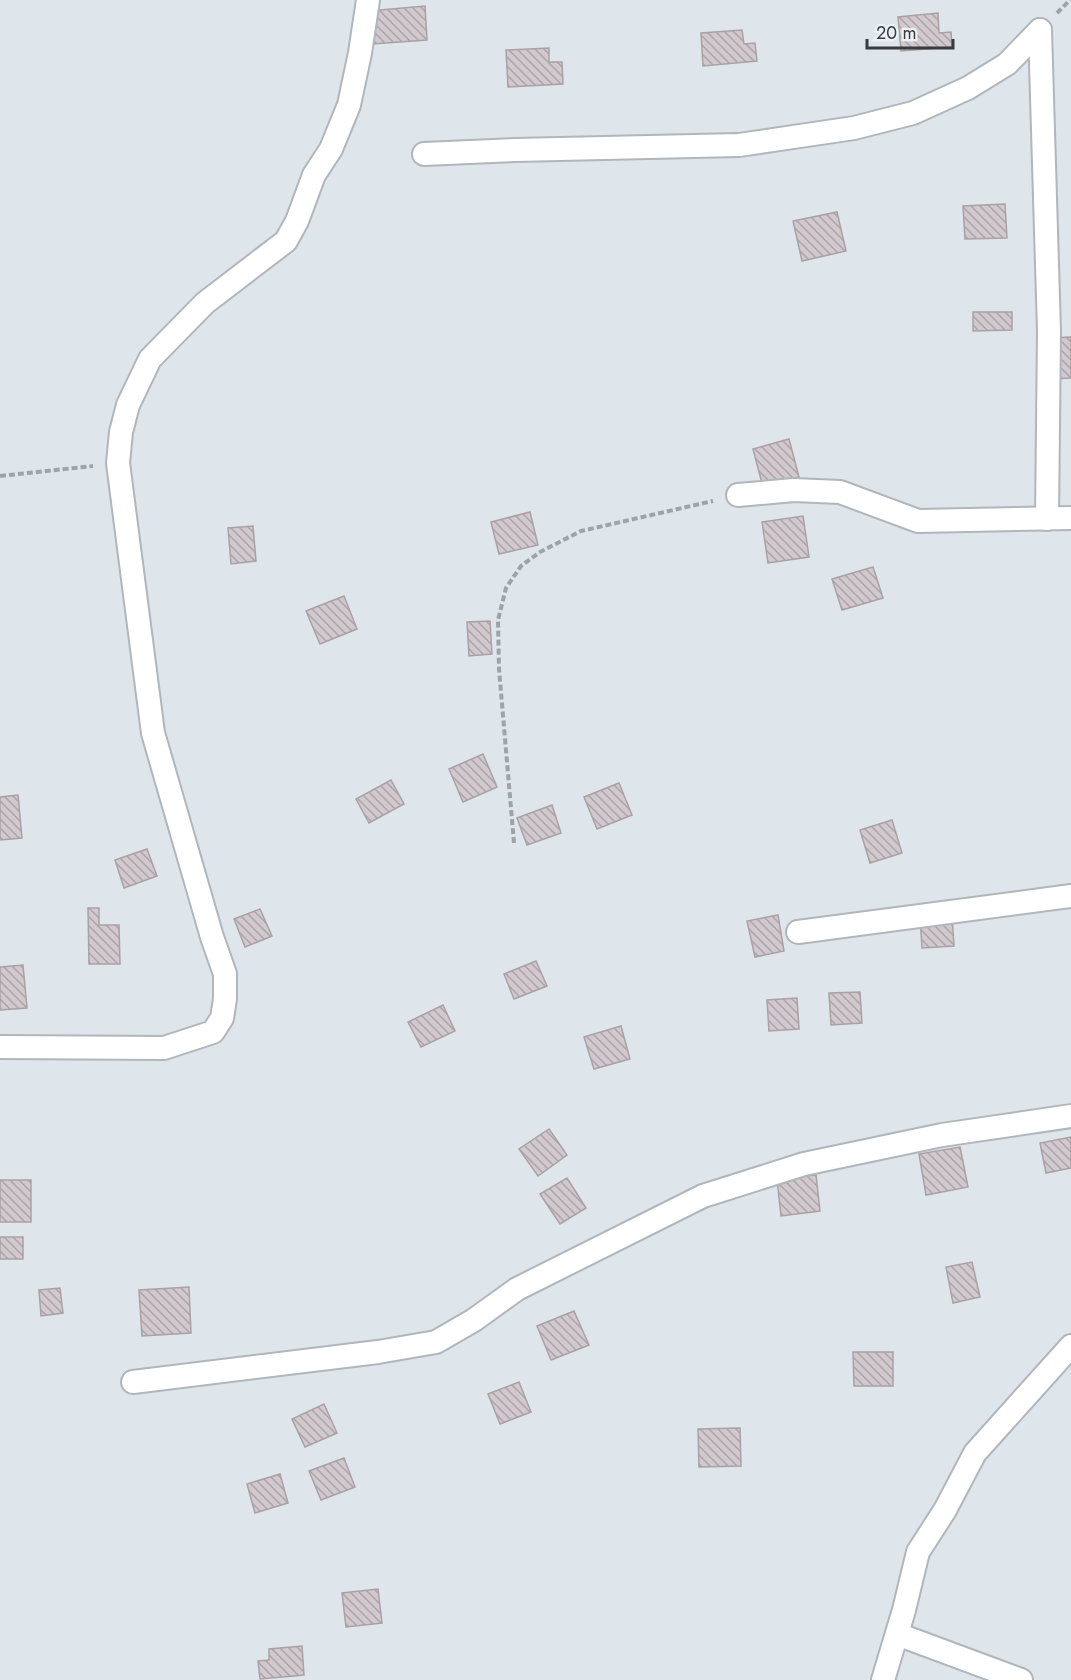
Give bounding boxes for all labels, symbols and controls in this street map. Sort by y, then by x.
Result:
scale bar [867,12,952,50]
text: 20 m [876,20,916,46]

